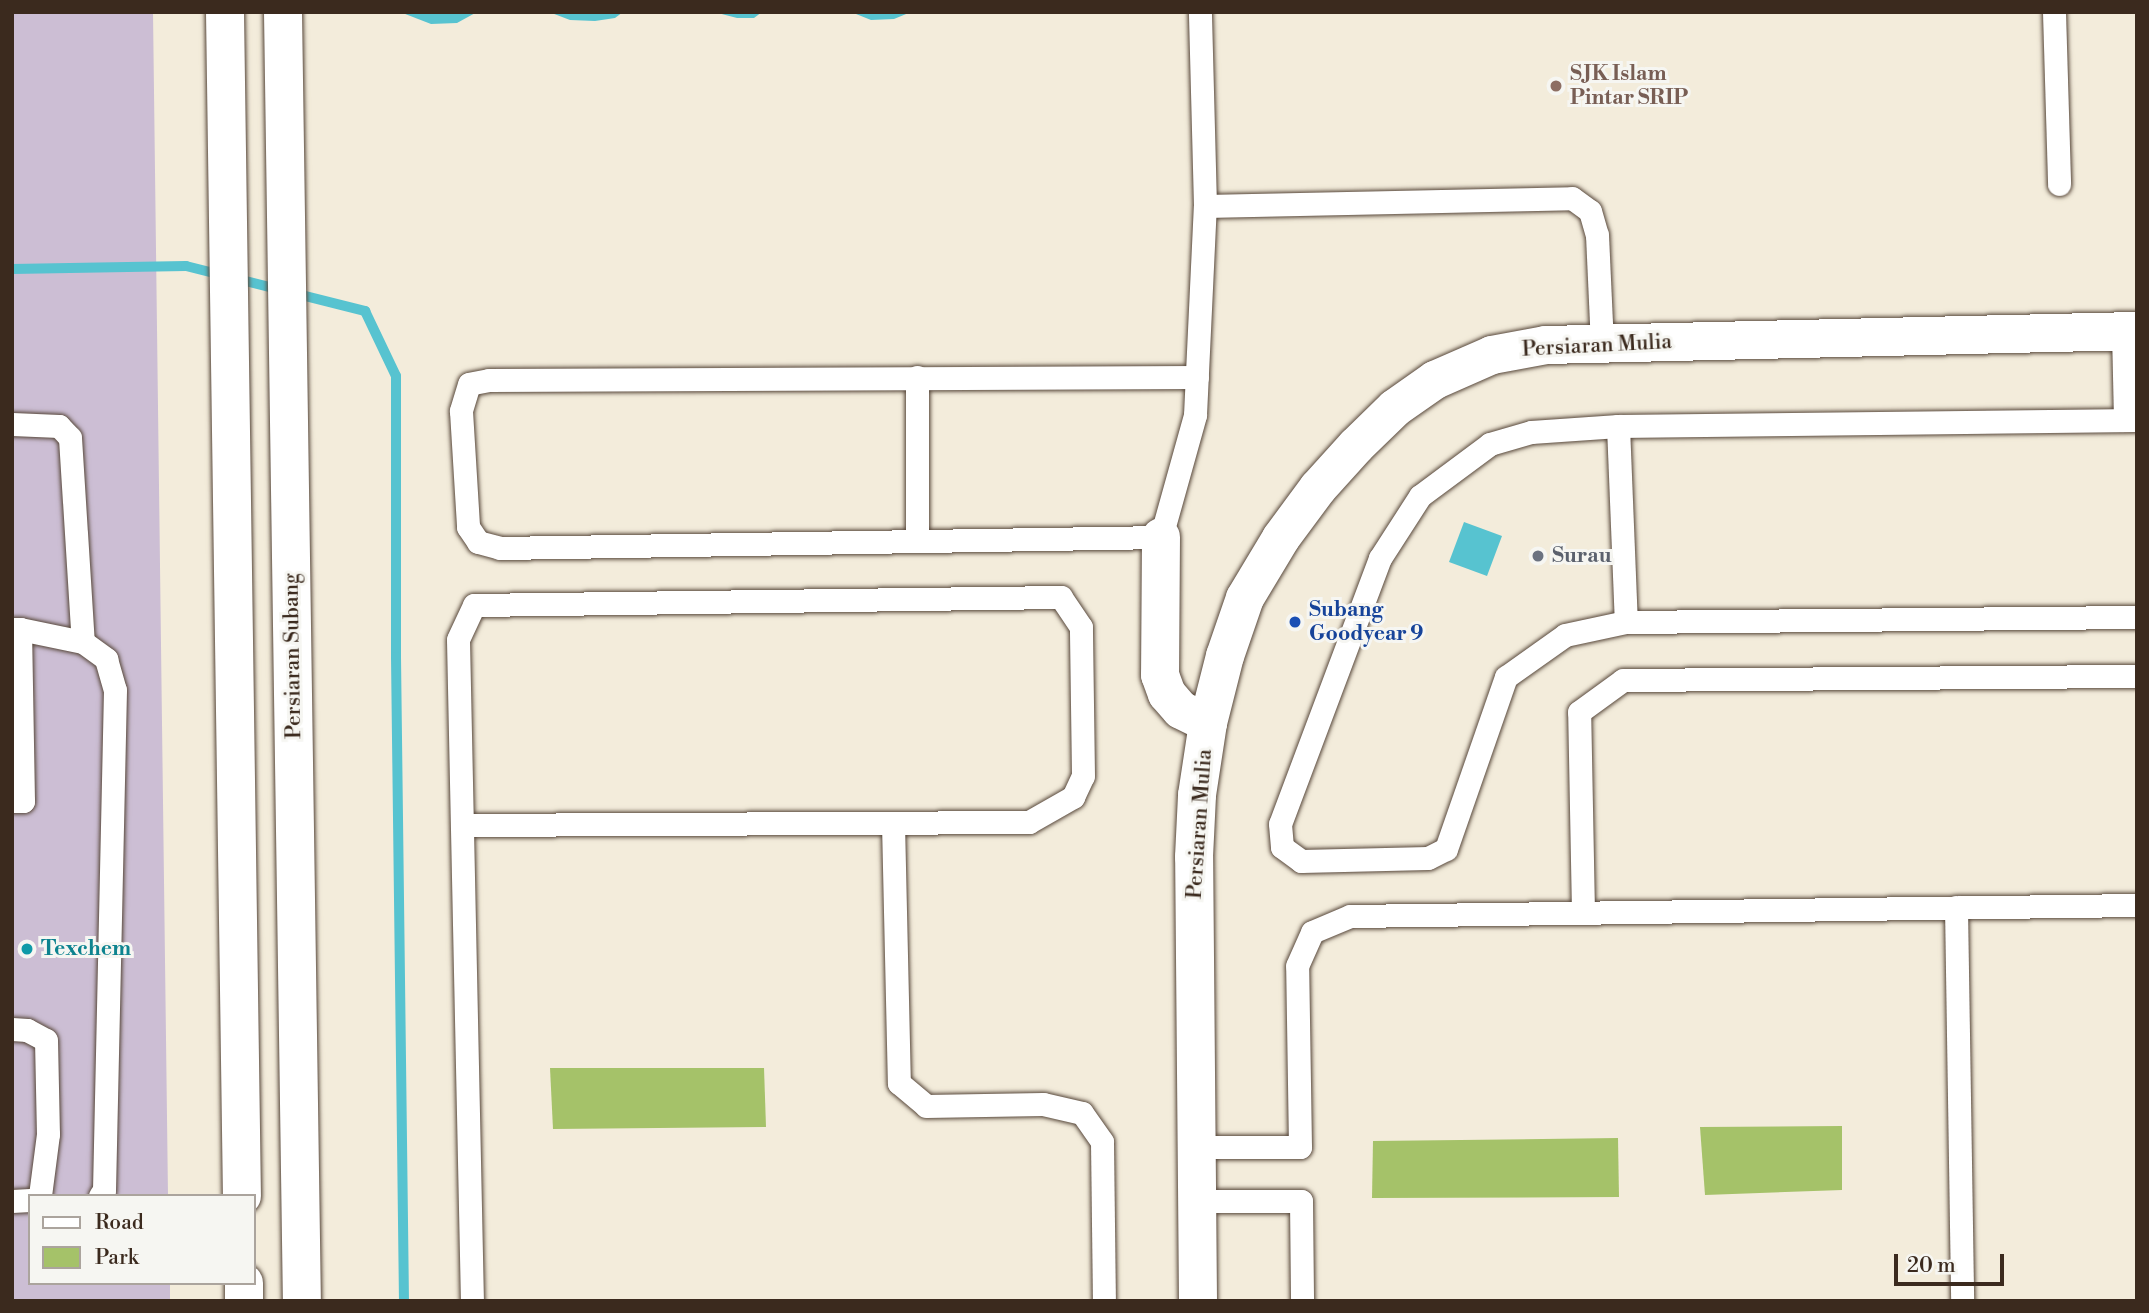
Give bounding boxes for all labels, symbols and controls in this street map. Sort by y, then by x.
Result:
place label: SJK Islam Pintar SRIP [1570,61,1688,111]
marker: SJK Islam Pintar SRIP [1548,78,1564,94]
street label: Persiaran Mulia [1521,329,1673,363]
place label: Surau [1552,543,1612,569]
marker: Surau [1530,548,1546,564]
street label: Persiaran Subang [279,573,307,739]
place label: Subang Goodyear 9 [1309,597,1424,647]
marker: Subang Goodyear 9 [1287,614,1303,630]
street label: Persiaran Mulia [1182,748,1218,900]
place label: Texchem [41,936,131,962]
marker: Texchem [19,941,35,957]
legend [28,1194,256,1285]
text: Road [95,1210,144,1236]
scale bar [1897,1240,2007,1284]
text: Park [95,1245,139,1271]
text: 20 m [1907,1253,1956,1279]

